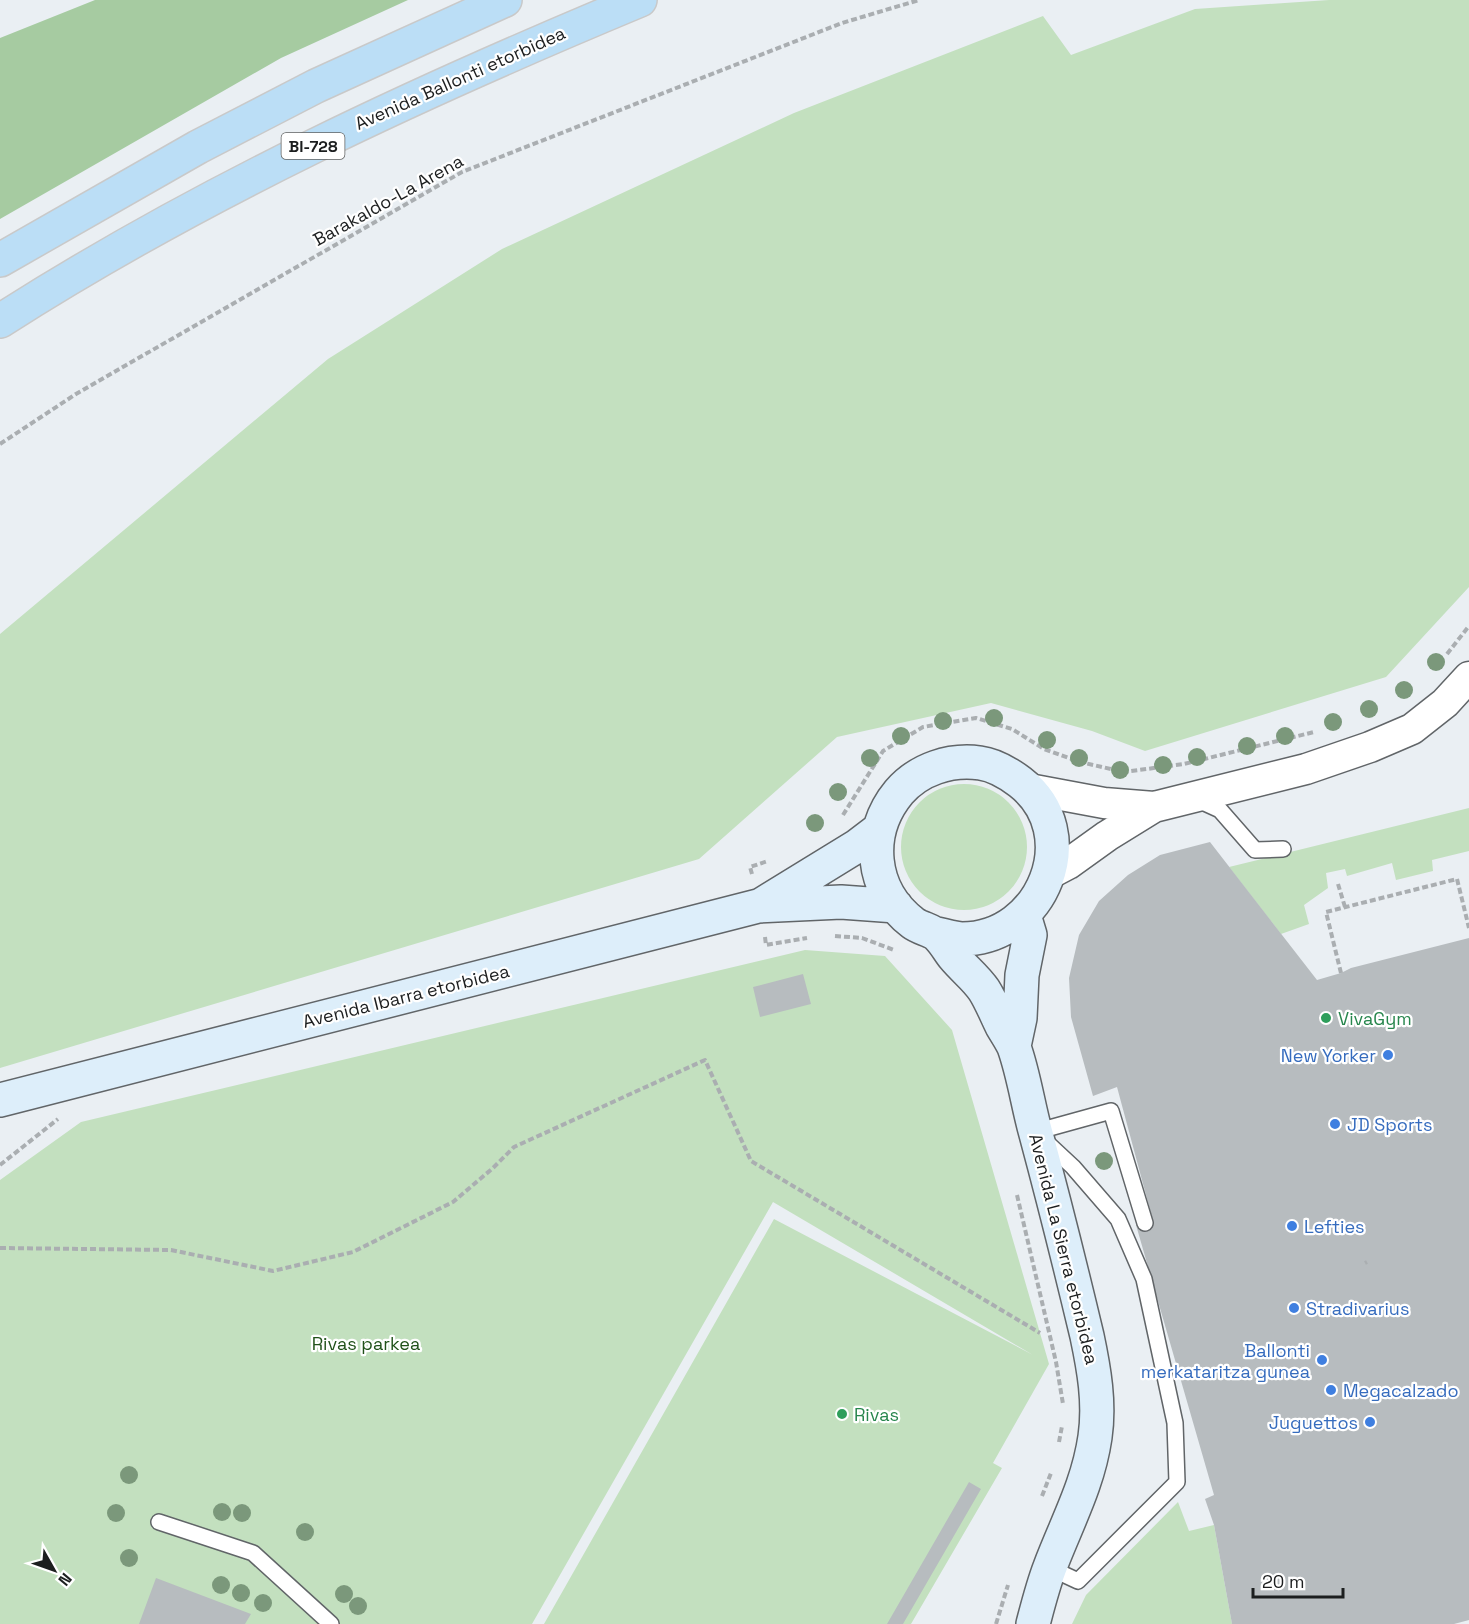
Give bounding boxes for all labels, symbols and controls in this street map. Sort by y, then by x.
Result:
street label: Avenida Ballonti etorbidea [351,21,569,135]
road number: BI-728 [282,133,344,159]
street label: Barakaldo-La Arena [309,149,467,251]
street label: Avenida Ibarra etorbidea [300,959,512,1033]
place label: VivaGym [1338,1007,1412,1030]
marker: VivaGym [1319,1011,1333,1025]
place label: New Yorker [1281,1044,1376,1067]
marker: New Yorker [1381,1048,1395,1062]
place label: JD Sports [1347,1113,1433,1136]
marker: JD Sports [1328,1117,1342,1131]
street label: Avenida La Sierra etorbidea [1024,1131,1104,1367]
place label: Lefties [1304,1215,1365,1238]
marker: Lefties [1285,1219,1299,1233]
place label: Stradivarius [1306,1297,1409,1320]
marker: Stradivarius [1287,1301,1301,1315]
park label: Rivas parkea [312,1332,420,1355]
place label: Ballonti merkataritza gunea [1141,1339,1310,1383]
marker: Ballonti merkataritza gunea [1315,1353,1329,1367]
place label: Megacalzado [1343,1379,1459,1402]
marker: Megacalzado [1324,1383,1338,1397]
place label: Rivas [854,1403,899,1426]
marker: Rivas [835,1407,849,1421]
place label: Juguettos [1269,1411,1358,1434]
marker: Juguettos [1363,1415,1377,1429]
north arrow [24,1540,84,1600]
scale bar [1253,1561,1343,1599]
text: N [54,1568,77,1590]
text: 20 m [1262,1570,1305,1593]

